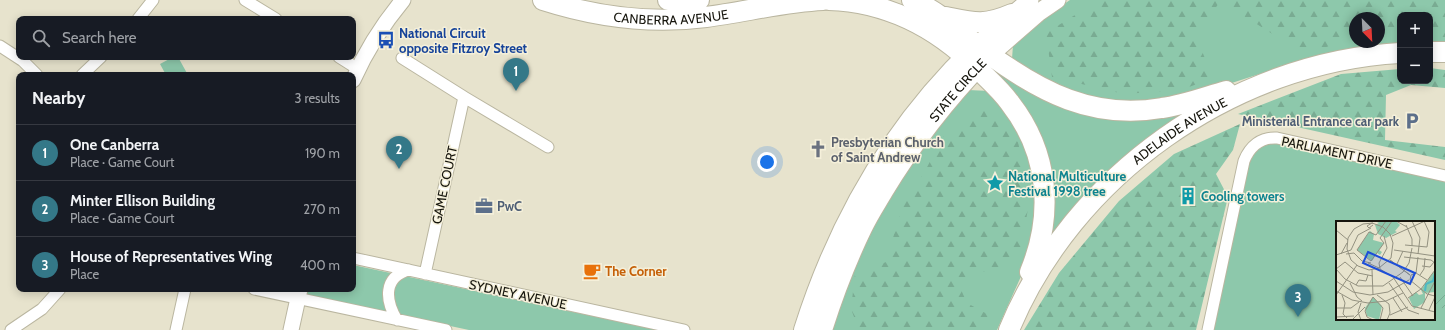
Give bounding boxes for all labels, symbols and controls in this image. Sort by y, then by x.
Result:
street label: CANBERRA AVENUE [613,6,729,28]
north arrow [1349,12,1385,48]
map controls [1397,12,1433,84]
button: + [1397,12,1433,48]
search box [16,16,356,60]
place label: National Circuit opposite Fitzroy Street [399,25,528,56]
icon: search [30,27,52,49]
text: Search here [62,29,137,47]
bus stop icon: National Circuit opposite Fitzroy Street [376,30,396,50]
button: − [1397,48,1433,84]
street label: STATE CIRCLE [926,55,989,125]
pin: 1 [503,58,529,91]
text: Nearby [32,88,85,108]
text: 3 results [294,90,340,106]
street label: ADELAIDE AVENUE [1129,94,1230,168]
parking icon: Ministerial Entrance car park [1402,111,1422,131]
place label: Ministerial Entrance car park [1242,113,1400,129]
street label: PARLIAMENT DRIVE [1280,132,1394,172]
place label: Presbyterian Church of Saint Andrew [831,134,944,165]
text: One Canberra [70,136,159,154]
pin: 2 [386,136,412,169]
church icon: Presbyterian Church of Saint Andrew [808,139,828,159]
text: 1 [43,145,47,161]
text: 190 m [305,145,340,161]
street label: GAME COURT [428,145,460,225]
your location [757,152,777,172]
text: Place · Game Court [70,154,174,170]
place label: National Multiculture Festival 1998 tree [1008,168,1126,199]
place icon: National Multiculture Festival 1998 tree [985,173,1005,193]
building icon: Cooling towers [1178,186,1198,206]
place label: Cooling towers [1201,188,1285,204]
text: Minter Ellison Building [70,192,215,210]
office icon: PwC [474,196,494,216]
place label: PwC [497,198,522,214]
text: 2 [42,201,48,217]
text: 270 m [303,201,340,217]
text: Place · Game Court [70,210,174,226]
inset map [1336,221,1435,320]
text: House of Representatives Wing [70,248,272,266]
text: 3 [41,257,49,273]
text: 400 m [300,257,340,273]
cafe icon: The Corner [582,261,602,281]
place label: The Corner [605,263,667,279]
text: Place [70,266,99,282]
street label: SYDNEY AVENUE [468,276,568,312]
pin: 3 [1285,284,1311,317]

